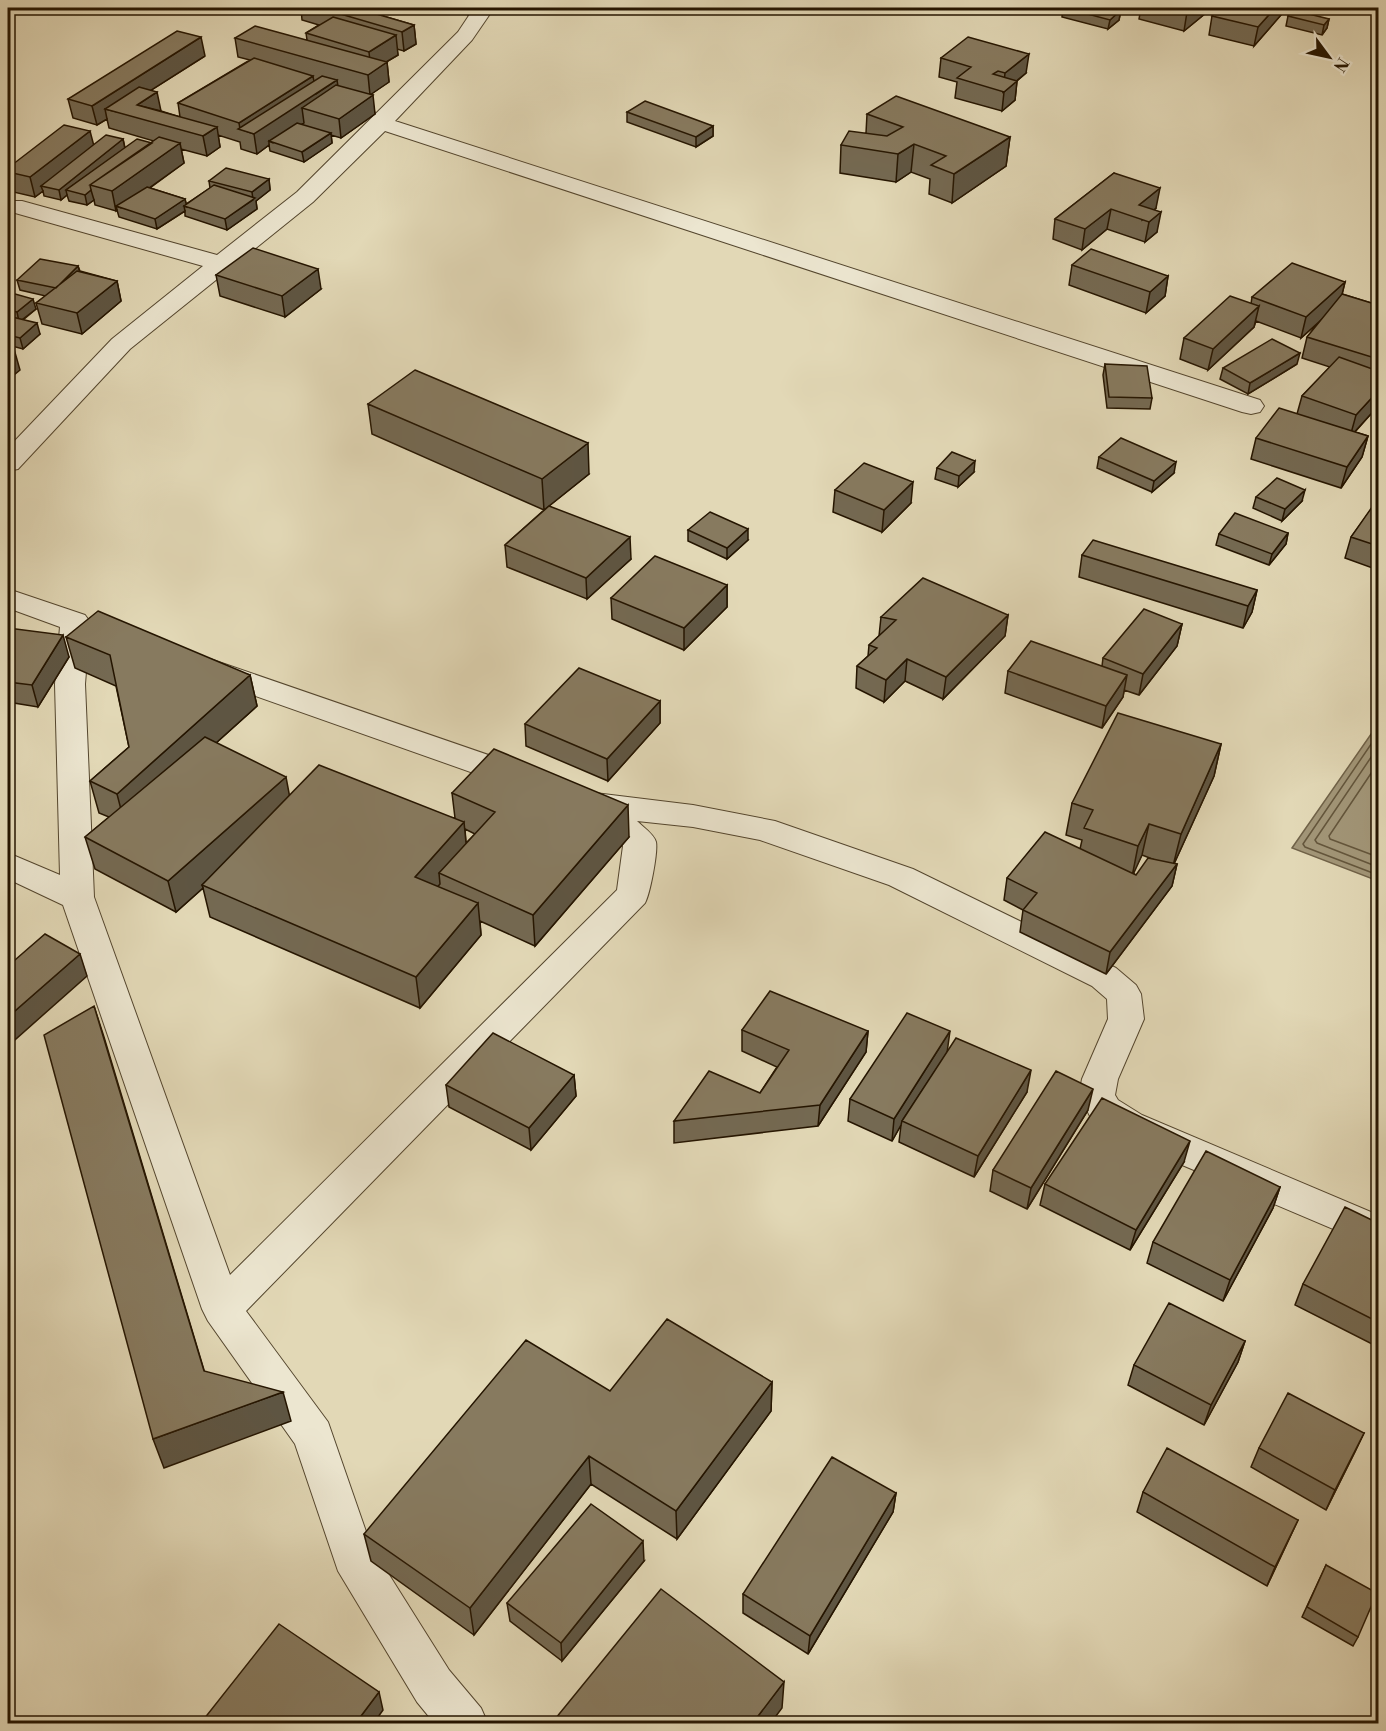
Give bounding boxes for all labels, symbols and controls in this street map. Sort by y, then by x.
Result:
north arrow [1299,27,1359,87]
text: N [1329,54,1353,76]

